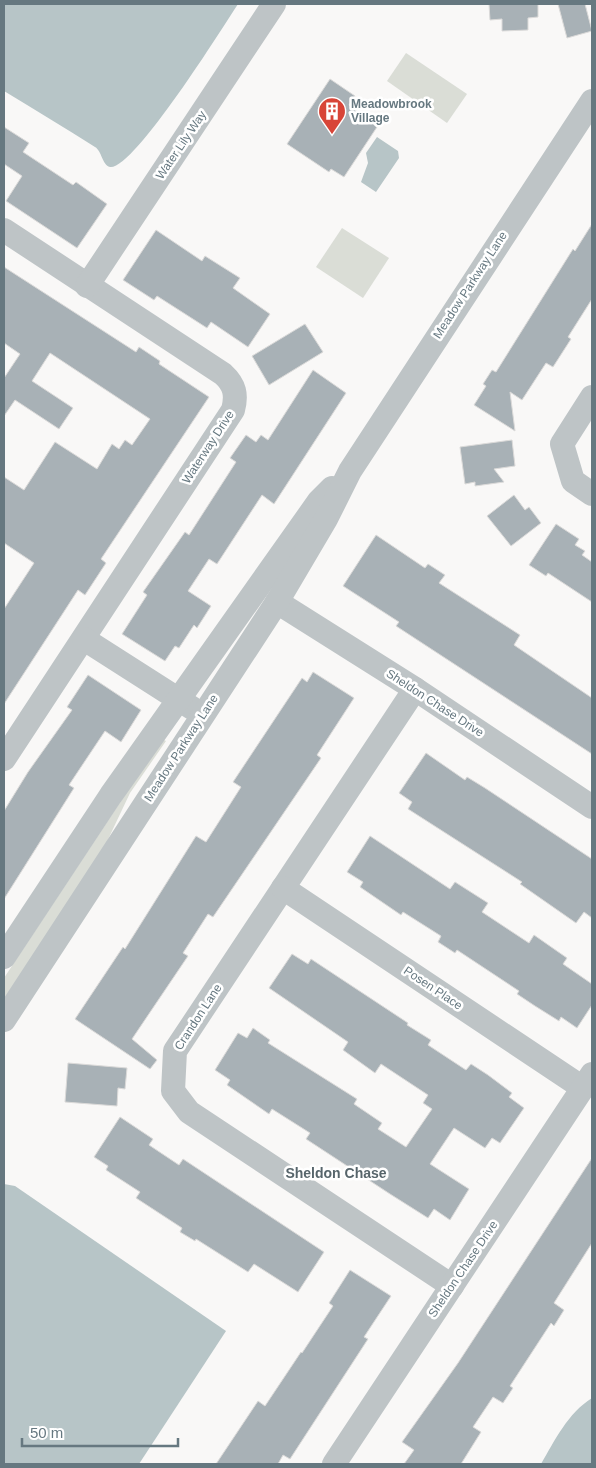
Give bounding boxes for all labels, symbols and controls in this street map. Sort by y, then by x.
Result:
building icon: Meadowbrook Village [317,96,347,135]
place label: Meadowbrook Village [351,97,432,125]
street label: Water Lily Way [153,108,209,182]
street label: Meadow Parkway Lane [430,229,510,341]
street label: Waterway Drive [179,408,237,486]
street label: Sheldon Chase Drive [384,666,487,740]
street label: Meadow Parkway Lane [141,692,221,804]
street label: Posen Place [401,963,465,1013]
street label: Crandon Lane [171,981,225,1053]
district label: Sheldon Chase [285,1165,387,1181]
street label: Sheldon Chase Drive [425,1218,501,1320]
scale bar [22,1416,179,1448]
text: 50 m [30,1424,63,1441]

